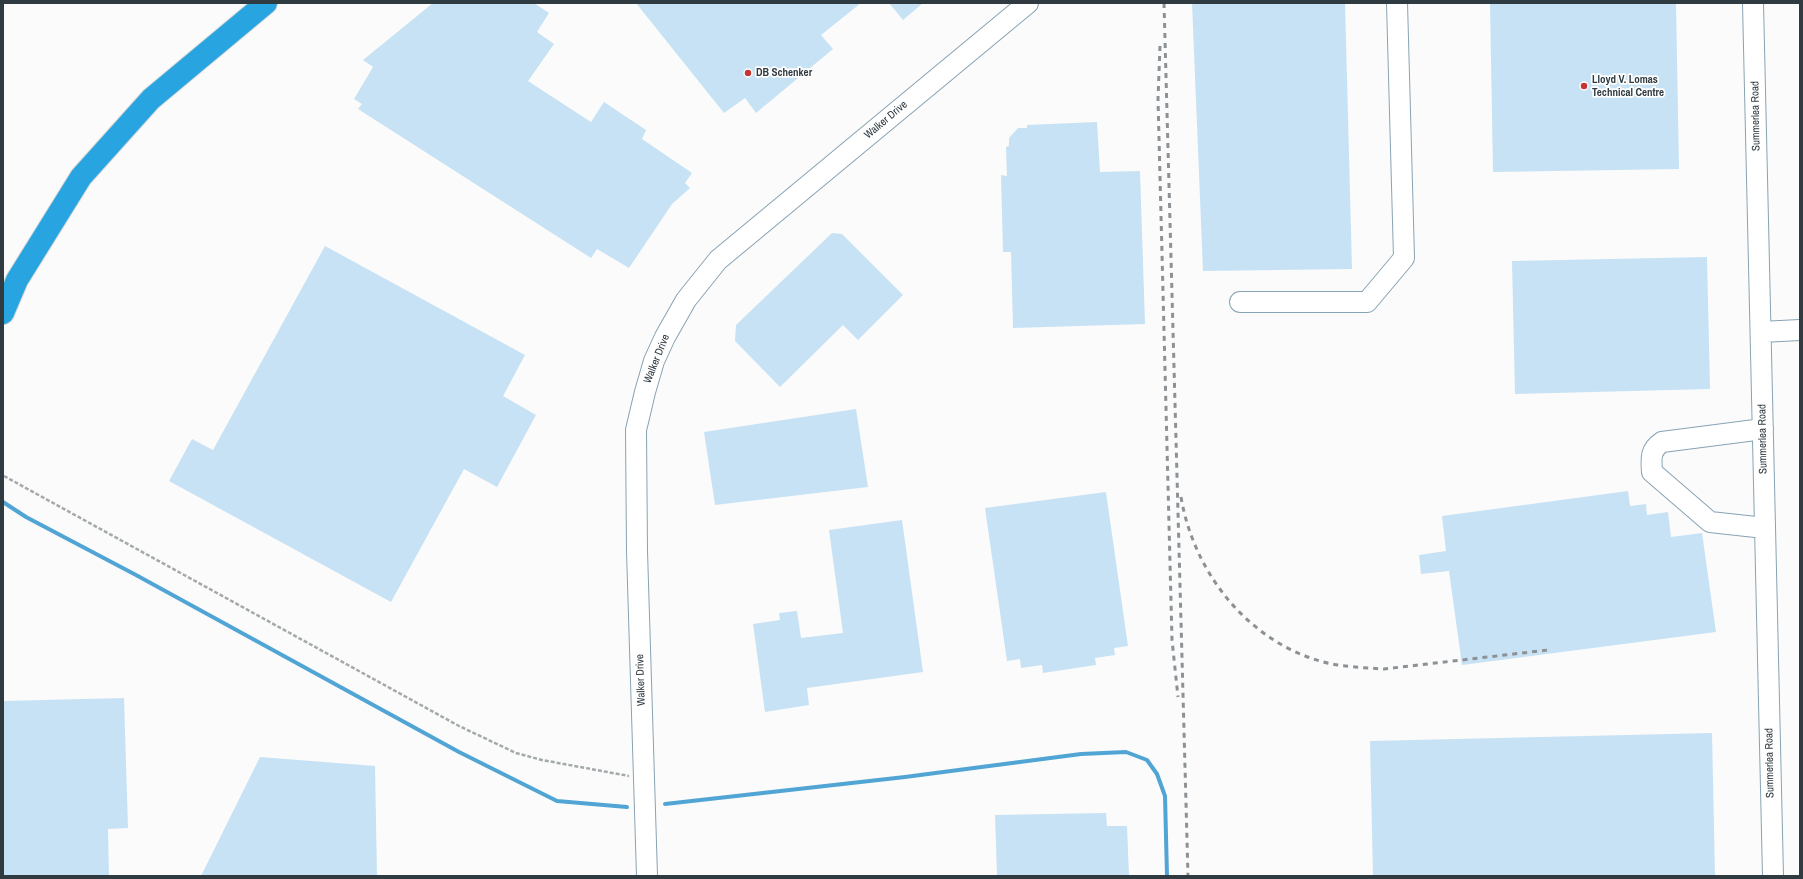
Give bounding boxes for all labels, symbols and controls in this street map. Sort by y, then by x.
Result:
place label: DB Schenker [756,66,812,80]
marker: DB Schenker [743,68,753,78]
place label: Lloyd V. Lomas Technical Centre [1592,73,1664,99]
marker: Lloyd V. Lomas Technical Centre [1579,81,1589,91]
street label: Summerlea Road [1749,81,1763,151]
street label: Walker Drive [862,98,910,142]
street label: Walker Drive [641,333,673,385]
street label: Summerlea Road [1756,404,1770,474]
street label: Walker Drive [634,654,648,706]
street label: Summerlea Road [1763,728,1777,798]

